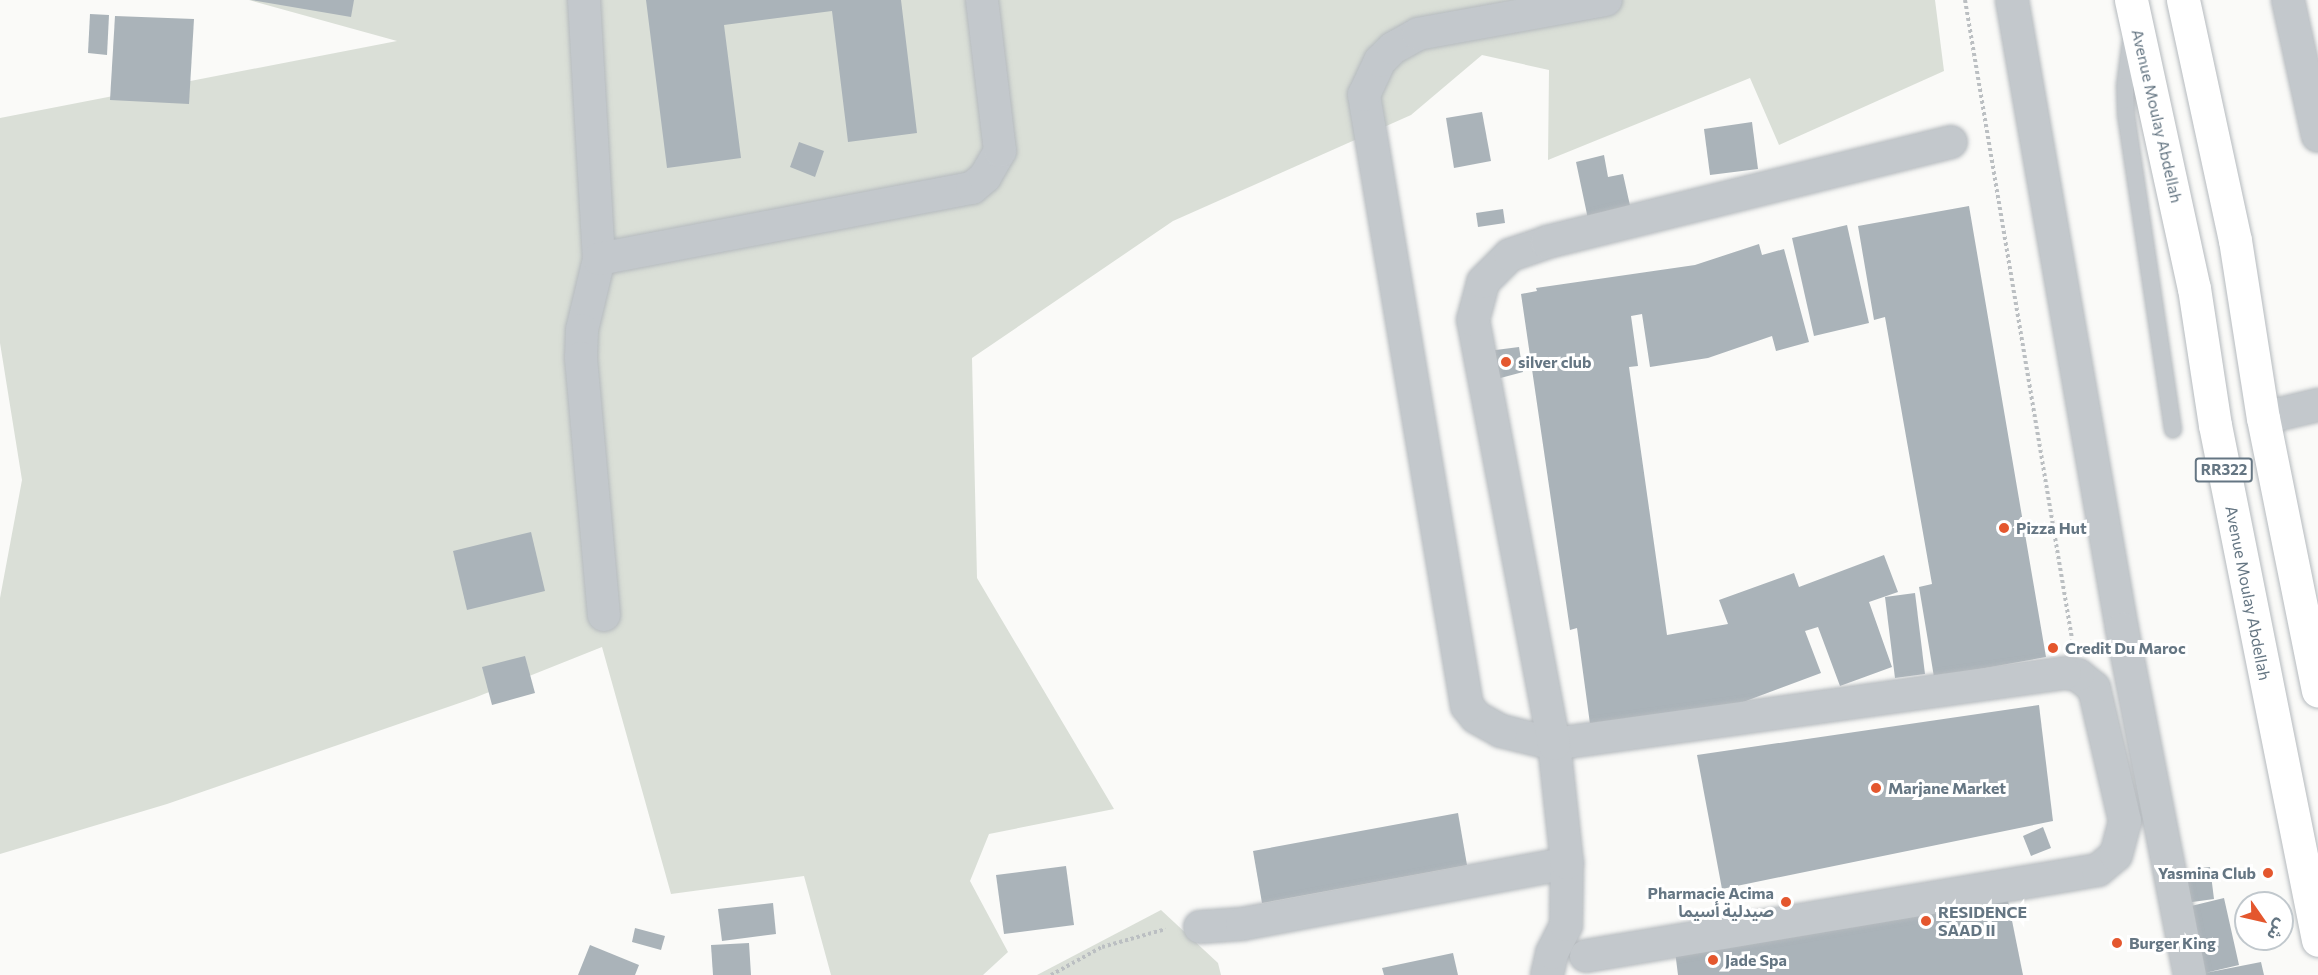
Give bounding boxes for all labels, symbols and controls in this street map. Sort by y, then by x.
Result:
street label: Avenue Moulay Abdellah [2128,27,2186,205]
place label: silver club [1518,352,1591,372]
marker: silver club [1499,355,1513,369]
road number: RR322 [2194,458,2254,482]
street label: Avenue Moulay Abdellah [2222,504,2274,682]
place label: Pizza Hut [2016,518,2087,538]
marker: Pizza Hut [1997,521,2011,535]
place label: Credit Du Maroc [2065,638,2186,658]
marker: Credit Du Maroc [2046,641,2060,655]
place label: Marjane Market [1888,778,2006,798]
marker: Marjane Market [1869,781,1883,795]
place label: Yasmina Club [2158,863,2256,883]
marker: Yasmina Club [2261,866,2275,880]
place label: Pharmacie Acima صيدلية أسيما [1648,883,1774,921]
north arrow [2234,891,2294,951]
marker: Pharmacie Acima صيدلية أسيما [1779,895,1793,909]
place label: RESIDENCE SAAD II [1938,902,2027,940]
marker: RESIDENCE SAAD II [1919,914,1933,928]
text: ش [2264,916,2292,945]
place label: Burger King [2129,933,2216,953]
marker: Burger King [2110,936,2124,950]
place label: Jade Spa [1725,950,1787,970]
marker: Jade Spa [1706,953,1720,967]

